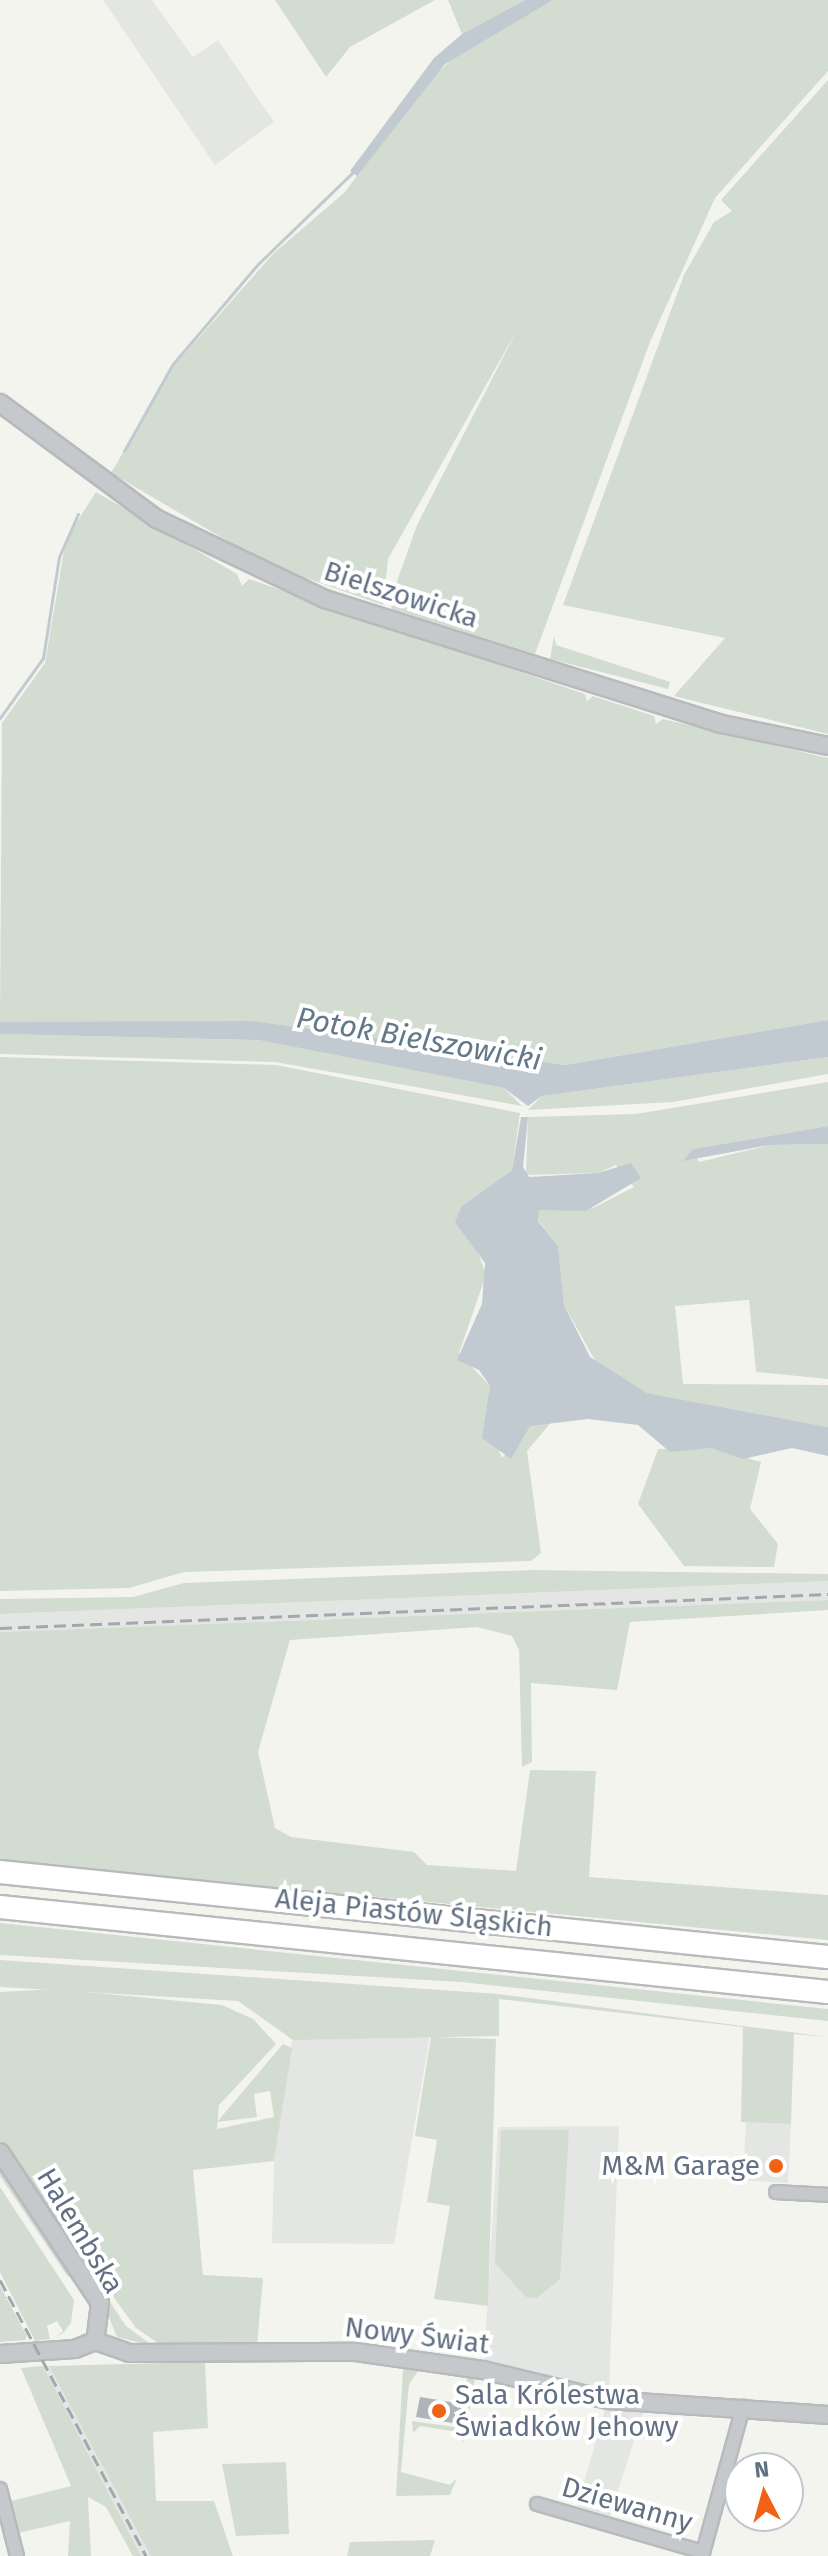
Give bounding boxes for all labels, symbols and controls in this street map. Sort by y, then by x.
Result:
street label: Bielszowicka [320,554,482,636]
water label: Potok Bielszowicki [294,1000,544,1078]
street label: Aleja Piastów Śląskich [274,1882,554,1944]
place label: M&M Garage [602,2149,760,2183]
marker: M&M Garage [767,2157,785,2175]
street label: Halembska [30,2162,130,2300]
street label: Nowy Świat [343,2310,491,2362]
place label: Sala Królestwa Świadków Jehowy [455,2378,679,2444]
marker: Sala Królestwa Świadków Jehowy [430,2402,448,2420]
north arrow [724,2452,804,2532]
text: N [753,2455,770,2484]
street label: Dziewanny [558,2470,696,2540]

